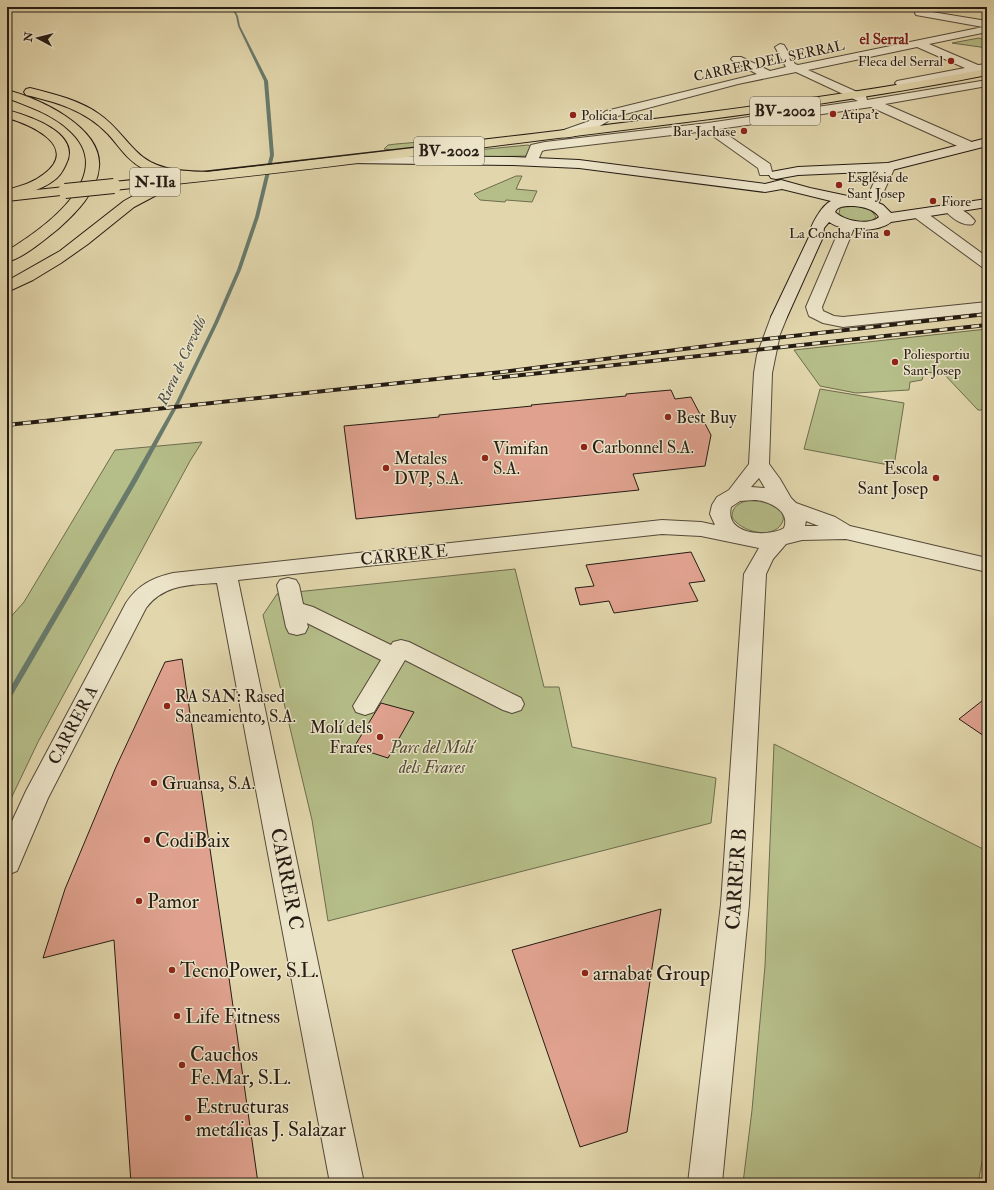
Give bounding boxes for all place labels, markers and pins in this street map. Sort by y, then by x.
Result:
place label: Fleca del Serral [858,53,943,70]
marker: Fleca del Serral [946,56,956,66]
place label: Atipa't [840,106,879,124]
place label: Policia Local [581,107,653,124]
marker: Atipa't [828,109,838,119]
marker: Policia Local [568,110,578,120]
place label: Bar Jachase [672,123,736,140]
marker: Bar Jachase [739,126,749,136]
place label: Església de Sant Josep [847,169,908,203]
marker: Església de Sant Josep [834,180,844,190]
place label: Fiore [941,193,971,210]
marker: Fiore [928,196,938,206]
place label: La Concha Fina [789,225,879,242]
marker: La Concha Fina [882,228,892,238]
place label: Poliesportiu Sant Josep [903,346,970,380]
marker: Poliesportiu Sant Josep [890,357,900,367]
place label: Best Buy [676,407,737,429]
marker: Best Buy [663,412,673,422]
place label: Carbonnel S.A. [592,437,694,458]
place label: Vimifan S.A. [493,438,549,479]
marker: Carbonnel S.A. [579,442,589,452]
place label: Metales DVP, S.A. [394,448,463,489]
marker: Vimifan S.A. [480,453,490,463]
place label: Escola Sant Josep [858,458,929,500]
marker: Metales DVP, S.A. [381,463,391,473]
marker: Escola Sant Josep [931,473,941,483]
place label: RA SAN: Rased Saneamiento, S.A. [175,686,296,727]
marker: RA SAN: Rased Saneamiento, S.A. [162,701,172,711]
place label: Molí dels Frares [310,717,372,758]
marker: Molí dels Frares [375,732,385,742]
place label: Gruansa, S.A. [162,773,255,794]
marker: Gruansa, S.A. [149,778,159,788]
place label: CodiBaix [155,828,230,853]
marker: CodiBaix [142,835,152,845]
place label: Pamor [147,889,200,914]
marker: Pamor [134,896,144,906]
place label: TecnoPower, S.L. [180,958,319,983]
place label: arnabat Group [593,961,710,987]
marker: TecnoPower, S.L. [167,965,177,975]
marker: arnabat Group [580,968,590,978]
place label: Life Fitness [185,1004,280,1029]
marker: Life Fitness [172,1011,182,1021]
place label: Cauchos Fe.Mar, S.L. [190,1042,291,1090]
marker: Cauchos Fe.Mar, S.L. [177,1060,187,1070]
place label: Estructuras metálicas J. Salazar [196,1094,347,1142]
marker: Estructuras metálicas J. Salazar [183,1113,193,1123]

